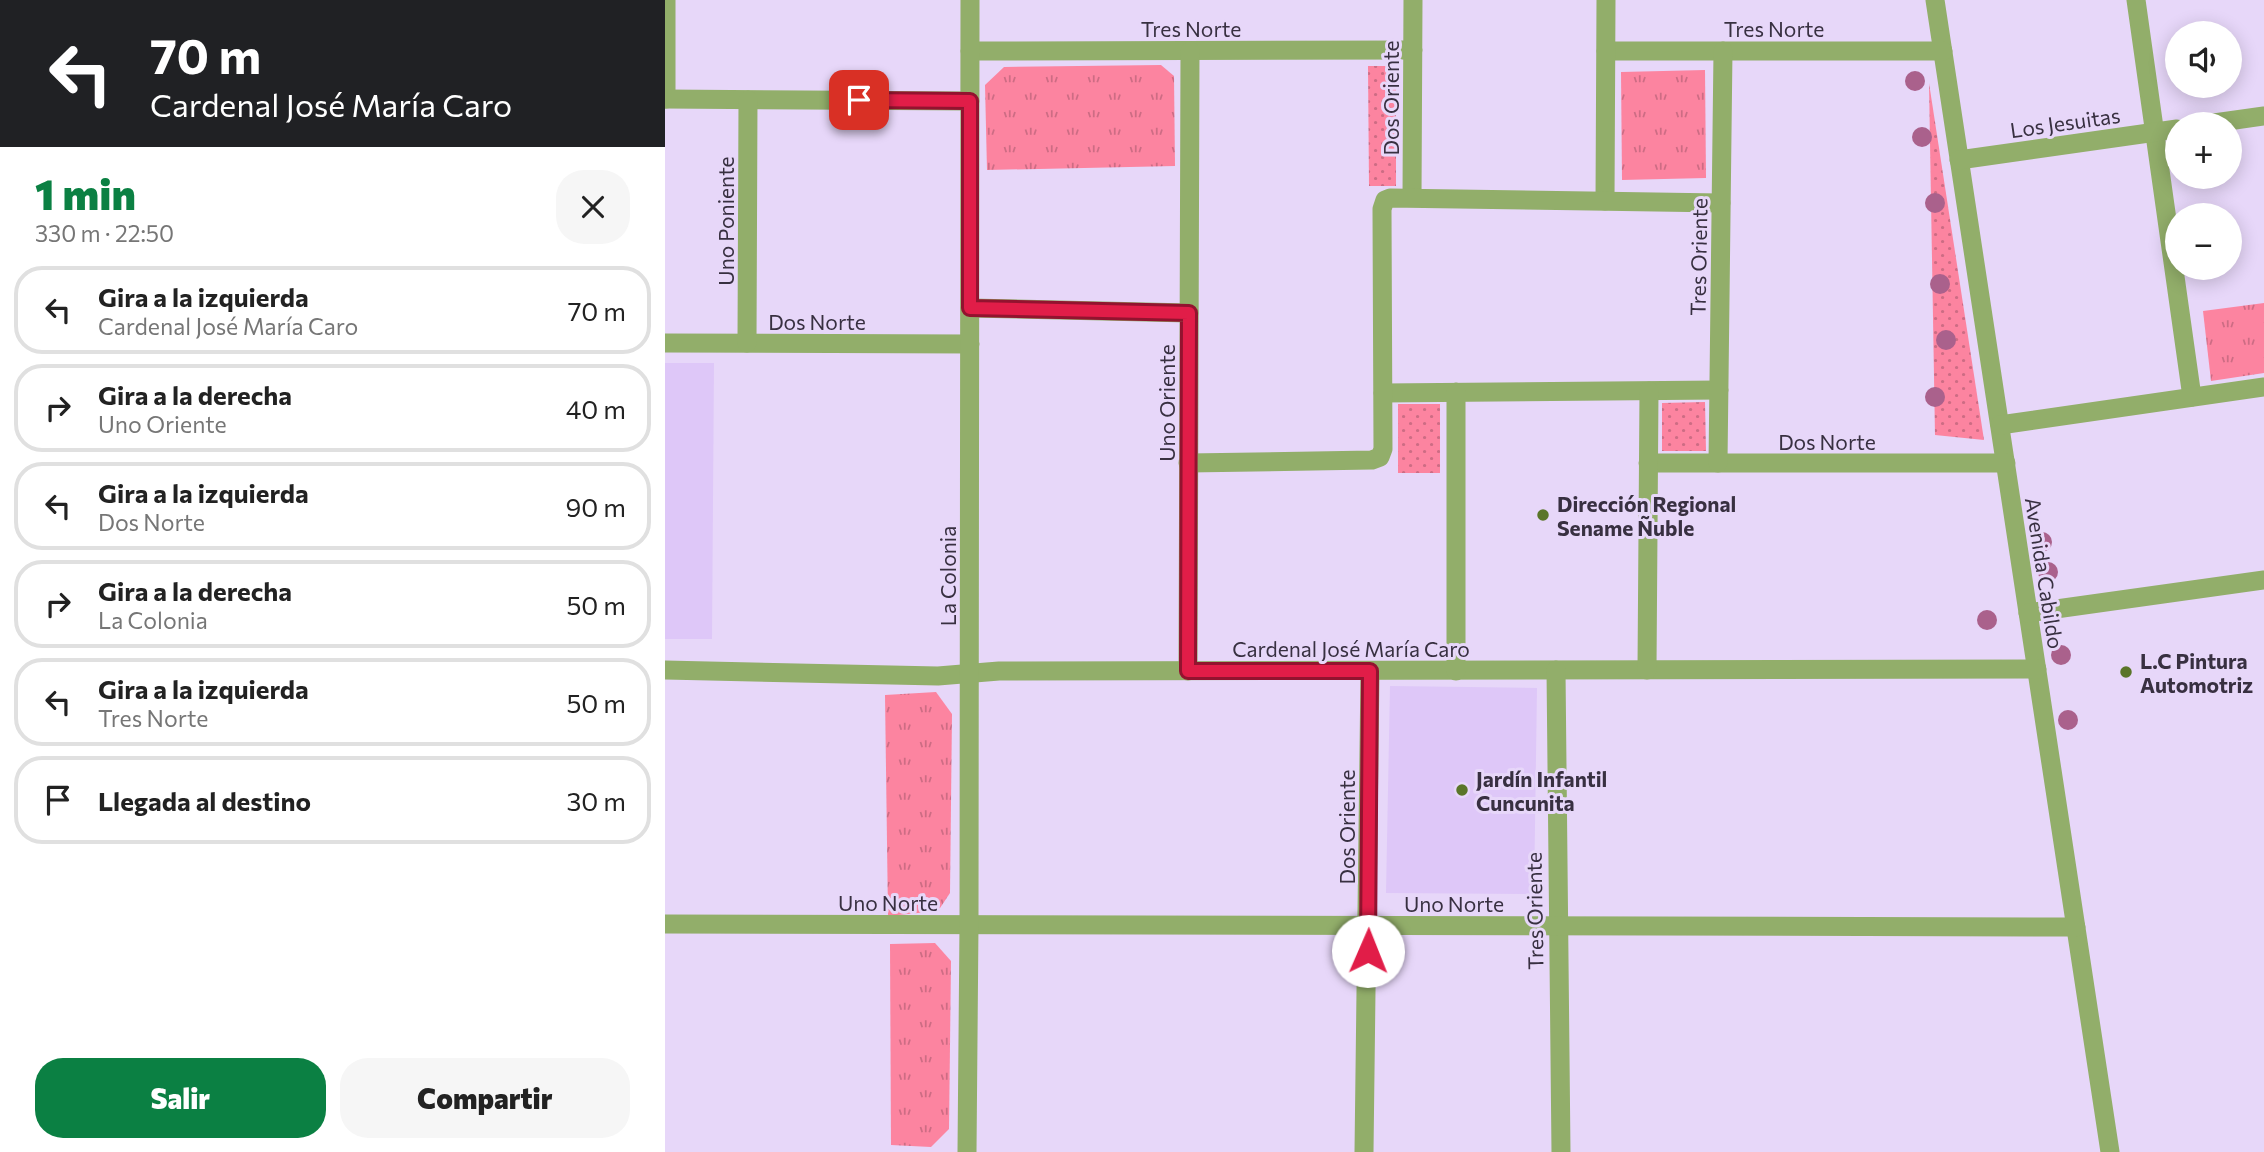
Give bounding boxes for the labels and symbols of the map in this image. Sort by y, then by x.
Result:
street label: Tres Norte [1141,16,1241,41]
street label: Tres Norte [1724,16,1824,41]
street label: Dos Oriente [1378,41,1403,155]
pin [829,70,889,130]
street label: Los Jesuitas [2008,102,2122,142]
street label: Uno Poniente [713,156,738,286]
street label: Tres Oriente [1684,198,1712,316]
street label: Dos Norte [768,309,866,334]
street label: Uno Oriente [1154,344,1179,462]
street label: Dos Norte [1778,429,1876,454]
place label: Dirección Regional Sename Ñuble [1557,491,1736,540]
street label: Avenida Cabildo [2021,496,2069,650]
marker: Dirección Regional Sename Ñuble [1535,507,1551,523]
street label: La Colonia [935,526,960,626]
street label: Cardenal José María Caro [1232,636,1470,661]
place label: L.C Pintura Automotriz [2140,648,2253,697]
marker: L.C Pintura Automotriz [2118,664,2134,680]
place label: Jardín Infantil Cuncunita [1476,766,1607,815]
street label: Dos Oriente [1334,770,1359,884]
marker: Jardín Infantil Cuncunita [1454,782,1470,798]
street label: Tres Oriente [1520,852,1548,970]
street label: Uno Norte [838,890,938,915]
street label: Uno Norte [1404,891,1504,916]
position arrow [1331,914,1405,988]

